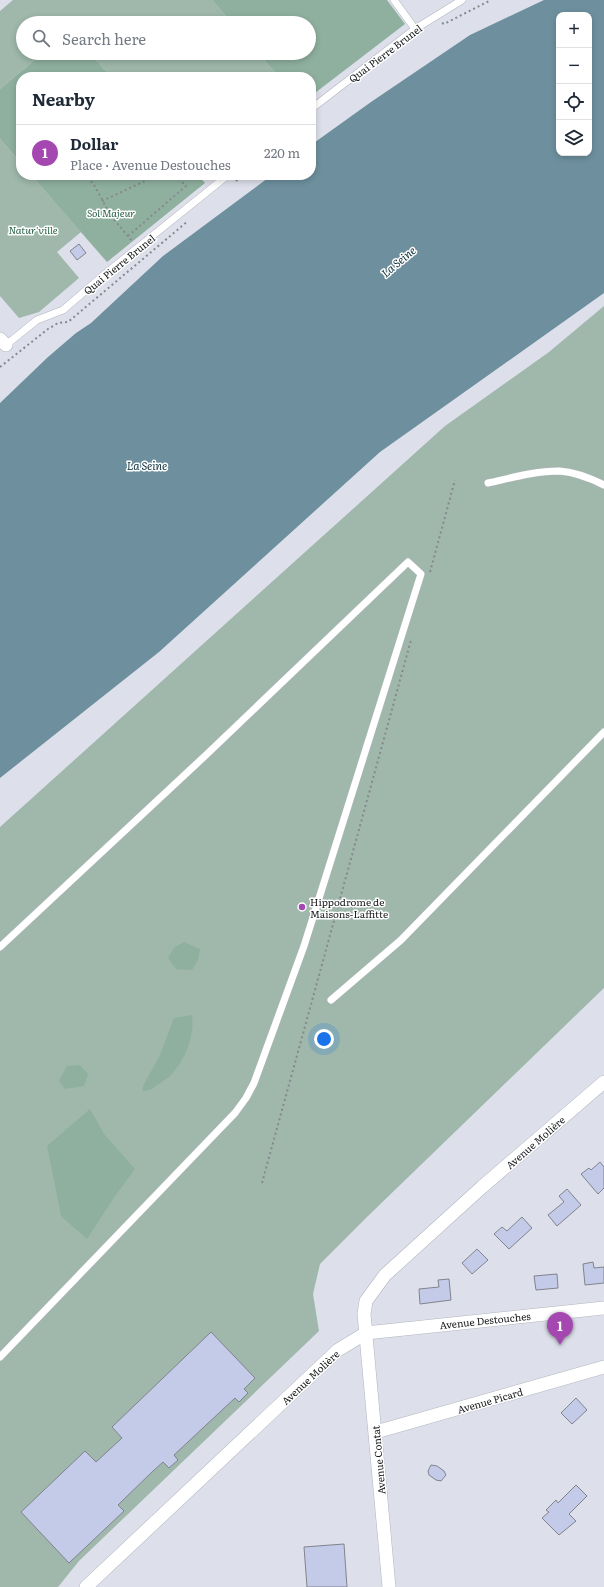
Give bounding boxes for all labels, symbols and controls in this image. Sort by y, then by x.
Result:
map controls [556,12,592,156]
button: + [556,12,592,48]
search box [16,16,316,60]
street label: Quai Pierre Brunel [345,20,425,86]
icon: search [30,27,52,49]
text: Search here [62,27,146,50]
button: − [556,48,592,84]
button: locate [556,84,592,120]
text: Nearby [32,86,95,111]
button: layers [556,120,592,156]
text: Dollar [70,132,118,155]
text: 1 [42,143,48,162]
text: 220 m [264,143,300,162]
text: Place · Avenue Destouches [70,155,231,174]
park label: Sol Majeur [87,205,135,220]
park label: Natur'ville [9,222,58,237]
street label: Quai Pierre Brunel [80,230,159,298]
water label: La Seine [377,242,419,280]
water label: La Seine [127,457,167,473]
place label: Hippodrome de Maisons-Laffitte [310,894,388,921]
marker: Hippodrome de Maisons-Laffitte [297,902,307,912]
your location [314,1029,334,1049]
street label: Avenue Molière [502,1112,568,1172]
street label: Avenue Destouches [439,1308,532,1332]
pin: 1 [547,1312,573,1345]
street label: Avenue Molière [278,1346,342,1408]
street label: Avenue Picard [455,1383,525,1417]
street label: Avenue Contat [368,1425,388,1495]

